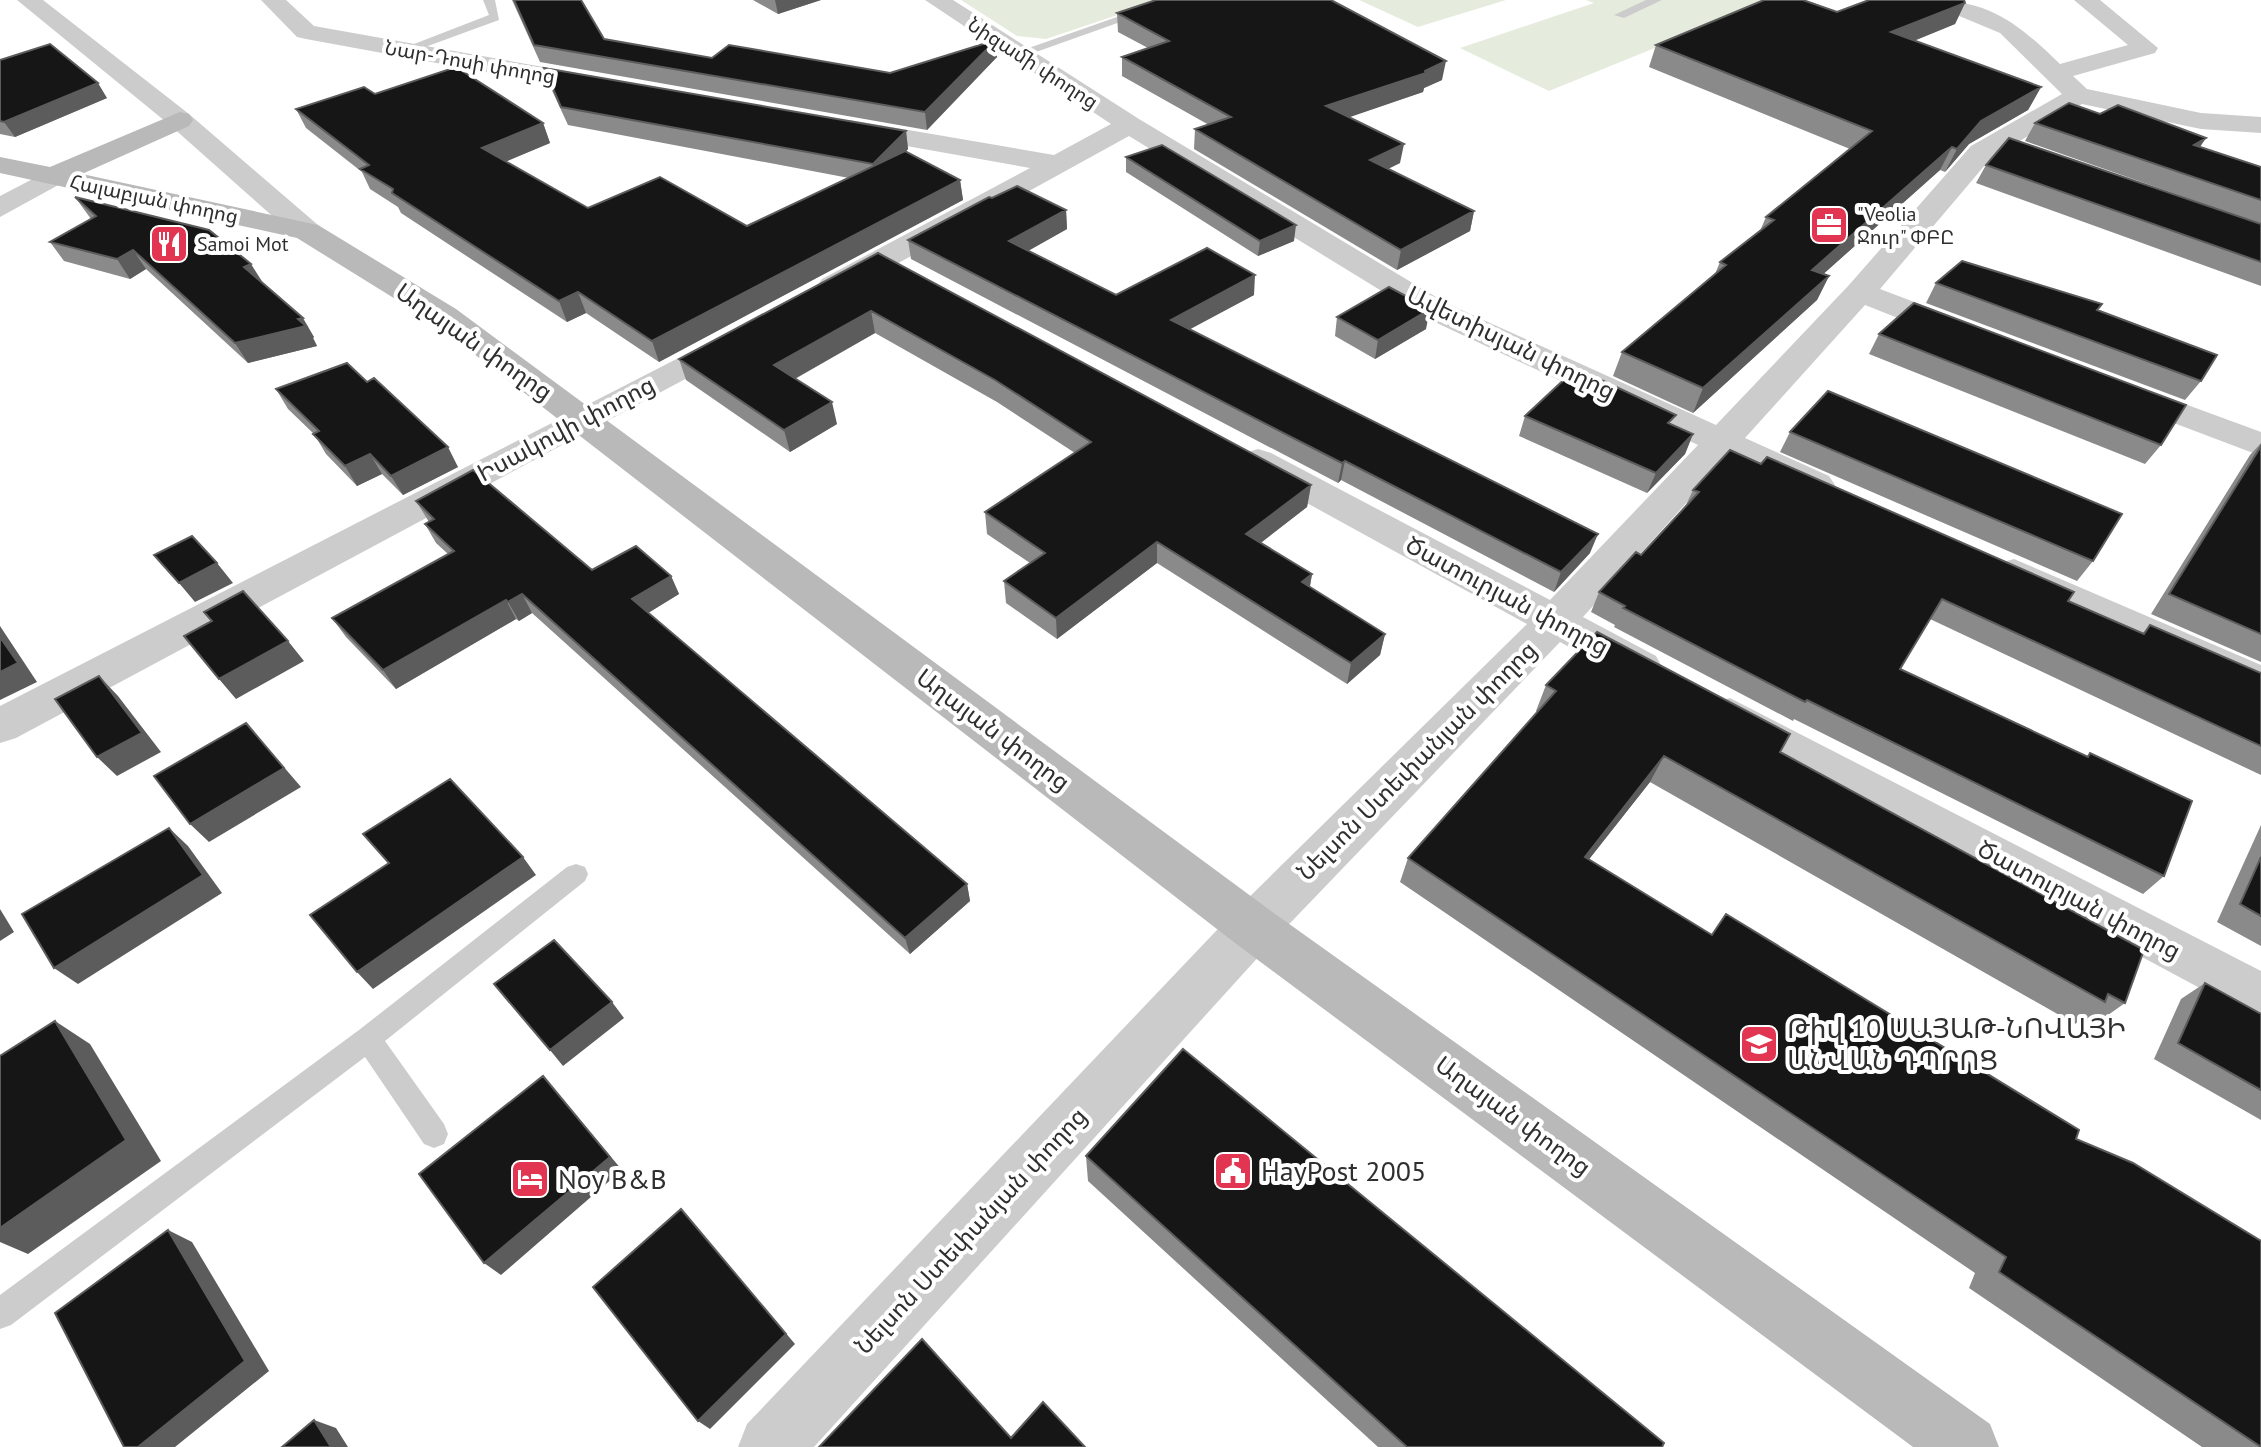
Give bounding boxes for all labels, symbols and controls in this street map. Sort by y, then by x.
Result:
street label: Նիզամի փողոց [963,11,1103,115]
street label: Նար-Դոսի փողոց [383,34,557,90]
street label: Հալաբյան փողոց [67,168,241,230]
place label: "Veolia Ջուր" ՓԲԸ [1857,201,1954,250]
office icon: "Veolia Ջուր" ՓԲԸ [1808,204,1850,246]
restaurant icon: Samoi Mot [148,223,190,265]
place label: Samoi Mot [197,231,289,257]
street label: Աղայան փողոց [390,276,559,407]
street label: Ավետիսյան փողոց [1402,279,1620,406]
street label: Իսակովի փողոց [472,369,660,488]
street label: Ծատուրյան փողոց [1400,529,1614,662]
street label: Նելսոն Ստեփանյան փողոց [1290,634,1543,887]
street label: Աղայան փողոց [910,662,1076,798]
street label: Ծատուրյան փողոց [1972,833,2186,966]
place label: Թիվ 10 ՍԱՅԱԹ-ՆՈՎԱՅԻ ԱՆՎԱՆ ԴՊՐՈՑ [1787,1009,2126,1078]
school or university icon: Թիվ 10 ՍԱՅԱԹ-ՆՈՎԱՅԻ ԱՆՎԱՆ ԴՊՐՈՑ [1738,1023,1780,1065]
street label: Աղայան փողոց [1429,1049,1597,1182]
street label: Նելսոն Ստեփանյան փողոց [848,1101,1093,1361]
public building icon: HayPost 2005 [1212,1150,1254,1192]
place label: HayPost 2005 [1261,1152,1426,1189]
hotel icon: Noy B&B [509,1158,551,1200]
place label: Noy B&B [558,1160,667,1197]

